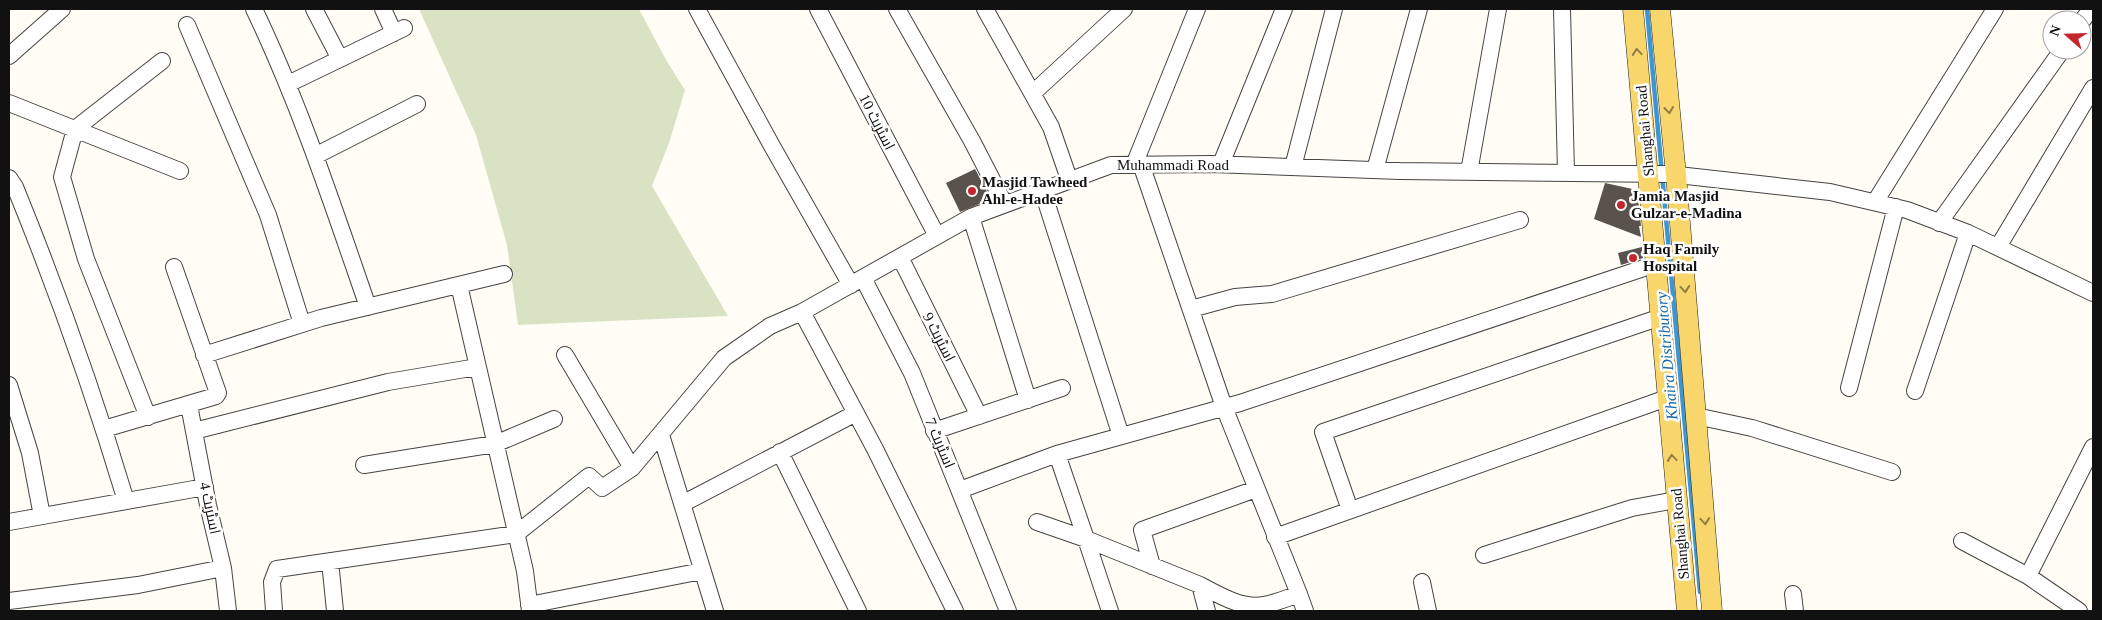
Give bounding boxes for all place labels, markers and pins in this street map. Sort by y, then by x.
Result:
place label: Masjid Tawheed Ahl-e-Hadee [982,174,1088,207]
marker: Masjid Tawheed Ahl-e-Hadee [966,185,978,197]
place label: Jamia Masjid Gulzar-e-Madina [1631,188,1743,221]
marker: Jamia Masjid Gulzar-e-Madina [1615,199,1627,211]
place label: Haq Family Hospital [1643,241,1720,274]
marker: Haq Family Hospital [1627,252,1639,264]

